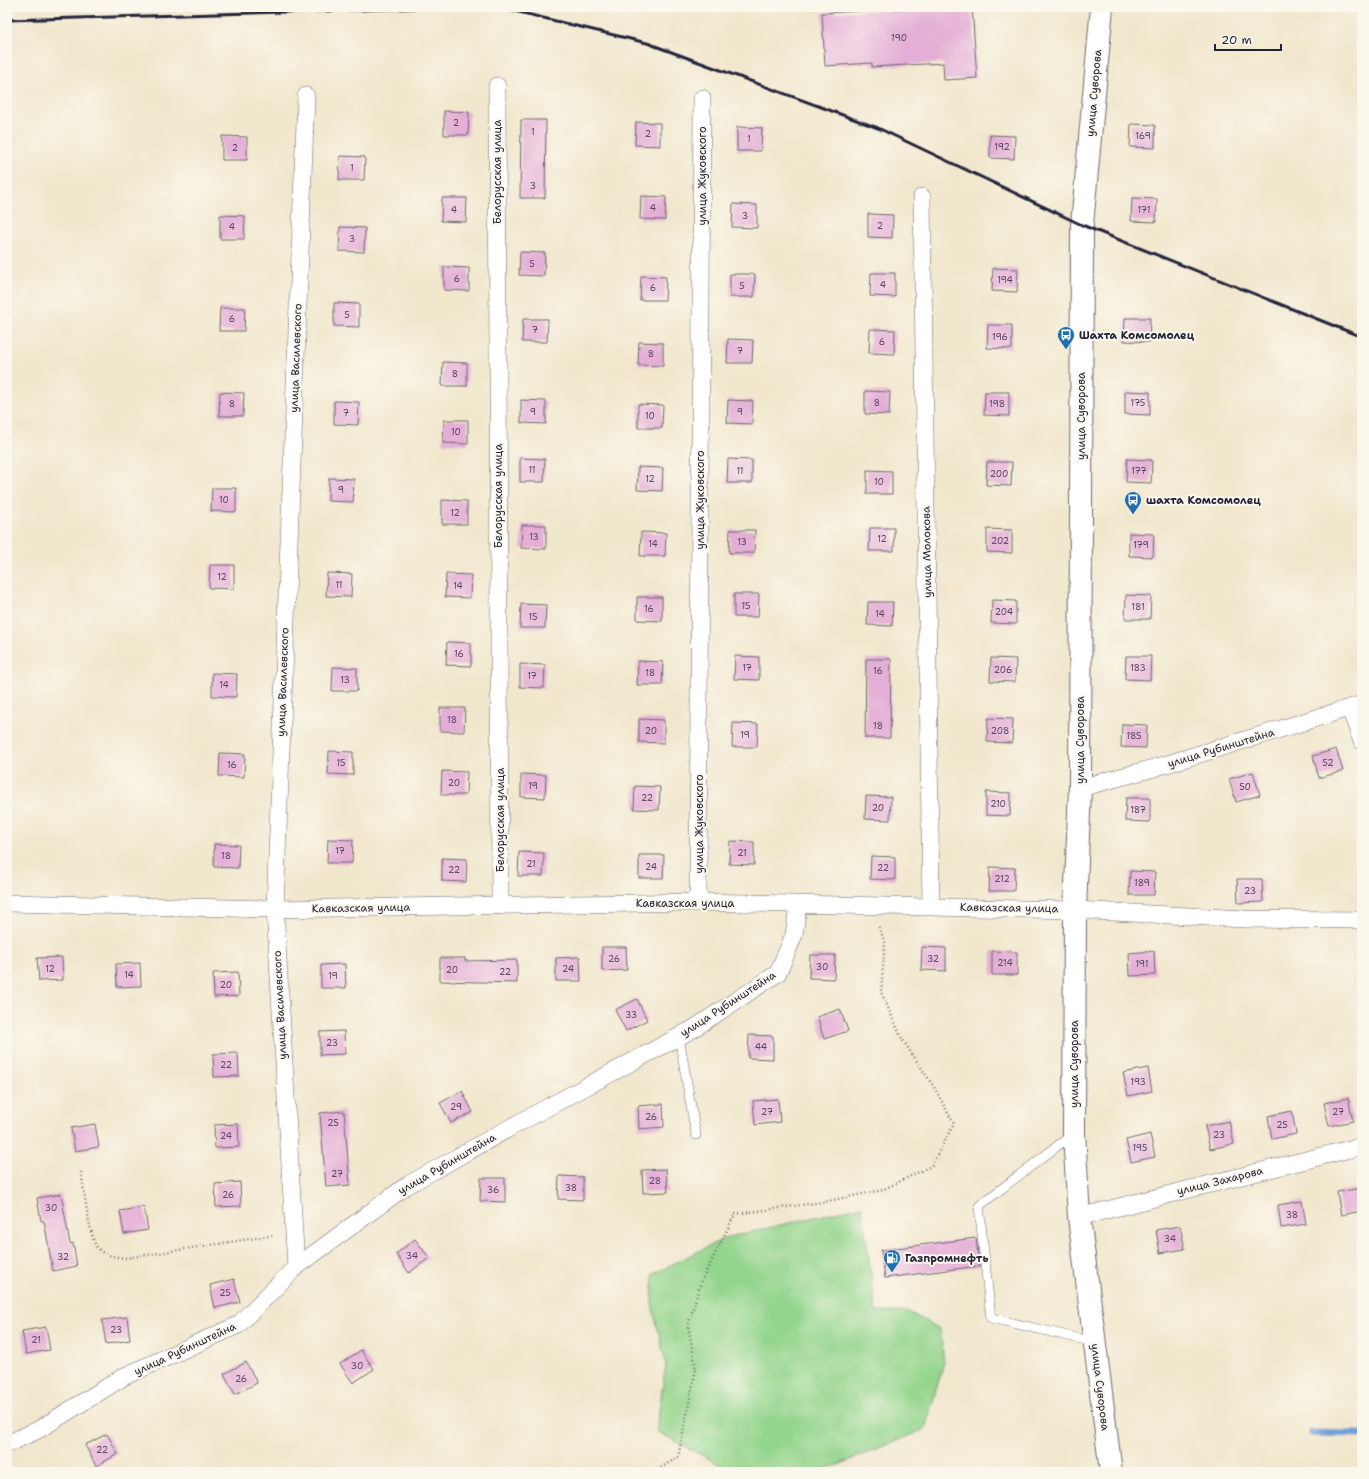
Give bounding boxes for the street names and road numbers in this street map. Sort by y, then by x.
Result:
street label: улица Суворова [1083,48,1105,137]
street label: Белорусская улица [490,120,505,224]
street label: улица Жуковского [695,126,710,226]
street label: улица Василевского [287,303,305,413]
street label: улица Суворова [1074,372,1089,460]
street label: Белорусская улица [491,444,506,548]
street label: улица Жуковского [693,450,708,550]
street label: улица Молокова [919,506,935,598]
street label: улица Василевского [274,627,292,737]
street label: улица Суворова [1073,696,1088,784]
street label: улица Рубинштейна [1166,725,1276,771]
street label: Белорусская улица [493,768,508,872]
street label: улица Жуковского [692,774,707,874]
street label: Кавказская улица [636,896,734,911]
street label: Кавказская улица [312,900,411,916]
street label: Кавказская улица [960,900,1059,916]
street label: улица Василевского [270,950,290,1060]
street label: улица Рубинштейна [677,967,779,1040]
street label: улица Суворова [1067,1020,1082,1108]
street label: улица Рубинштейна [395,1130,499,1198]
street label: улица Захарова [1175,1163,1265,1199]
street label: улица Рубинштейна [132,1319,239,1379]
street label: улица Суворова [1087,1343,1113,1432]

